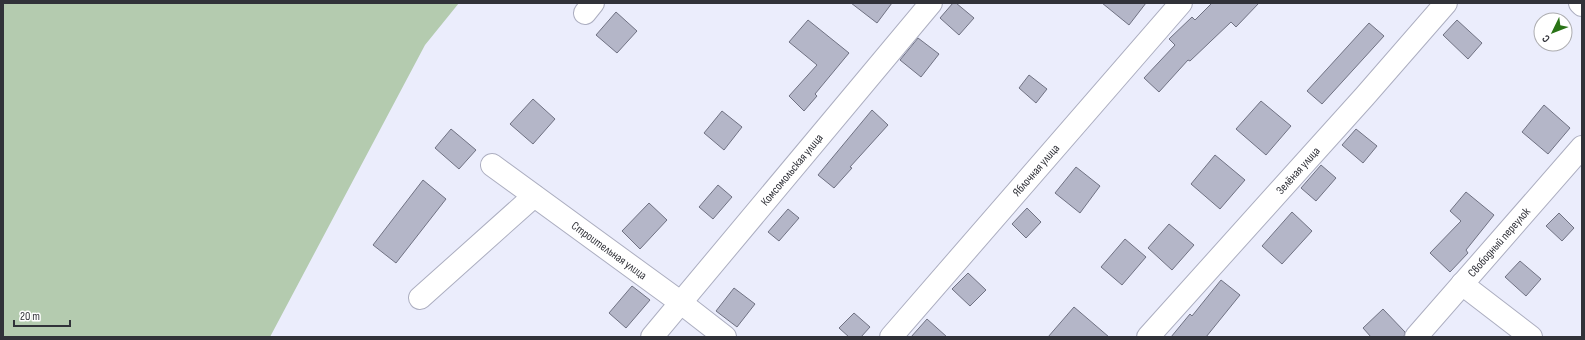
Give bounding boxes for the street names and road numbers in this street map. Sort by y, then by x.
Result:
street label: Комсомольская улица [758,131,827,209]
street label: Яблочная улица [1010,141,1063,200]
street label: Зелёная улица [1273,144,1324,198]
street label: Свободный переулок [1465,204,1534,280]
street label: Строительная улица [568,218,650,283]

